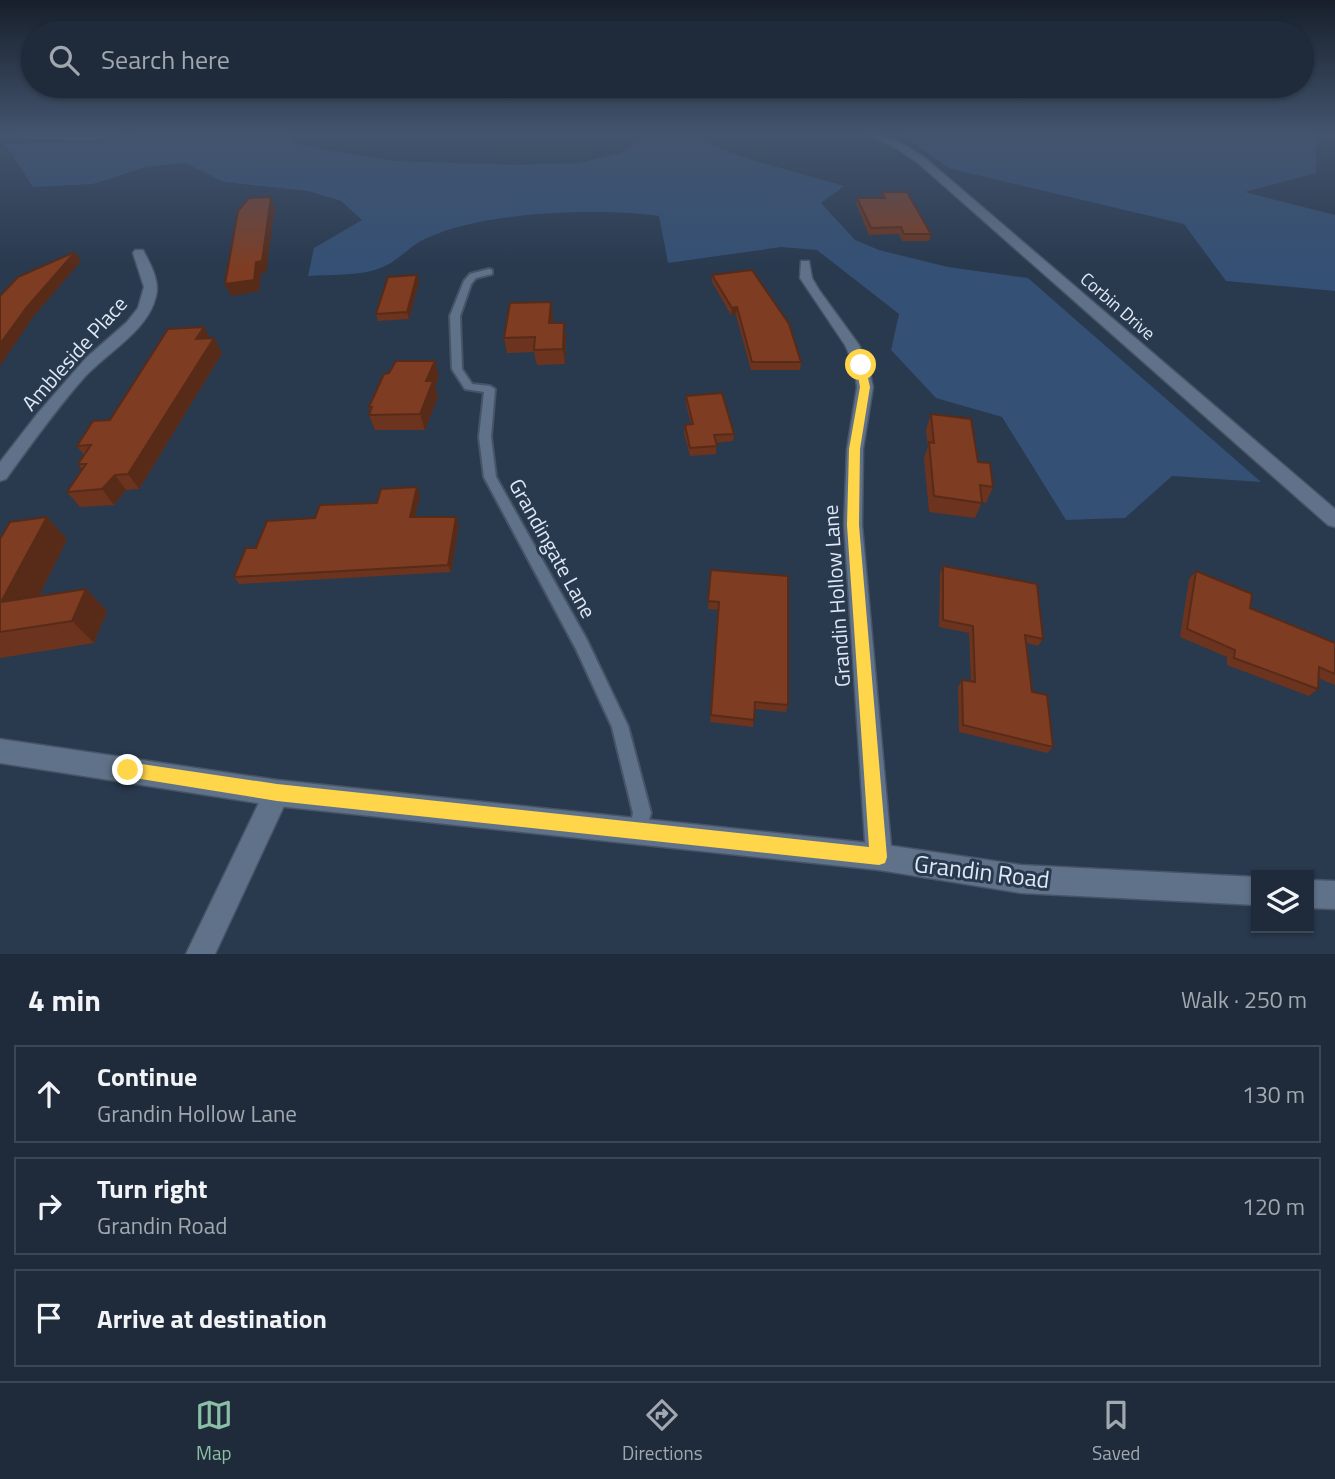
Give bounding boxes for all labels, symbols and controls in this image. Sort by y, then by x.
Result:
search box [21,21,1314,98]
text: Search here [101,40,230,79]
icon: search [45,41,83,79]
street label: Corbin Drive [1075,266,1161,346]
street label: Ambleside Place [14,289,134,417]
route start [845,349,876,380]
street label: Grandingate Lane [501,472,605,624]
street label: Grandin Hollow Lane [814,504,858,688]
route end [112,754,143,785]
street label: Grandin Road [912,845,1052,897]
map controls [1251,870,1314,933]
button: layers [1251,870,1314,933]
text: 4 min [28,977,101,1023]
text: Walk · 250 m [1181,982,1307,1017]
text: Continue [97,1057,197,1096]
icon: ahead [30,1075,68,1113]
text: 130 m [1242,1077,1305,1112]
text: Grandin Hollow Lane [97,1096,297,1131]
text: Turn right [97,1169,208,1208]
icon: right [30,1187,68,1225]
text: 120 m [1242,1189,1305,1224]
text: Grandin Road [97,1208,227,1243]
icon: arrive [30,1299,68,1337]
text: Arrive at destination [97,1299,327,1338]
tab: Map [195,1396,233,1467]
tab: Directions [622,1396,703,1467]
tab: Saved [1092,1396,1140,1467]

